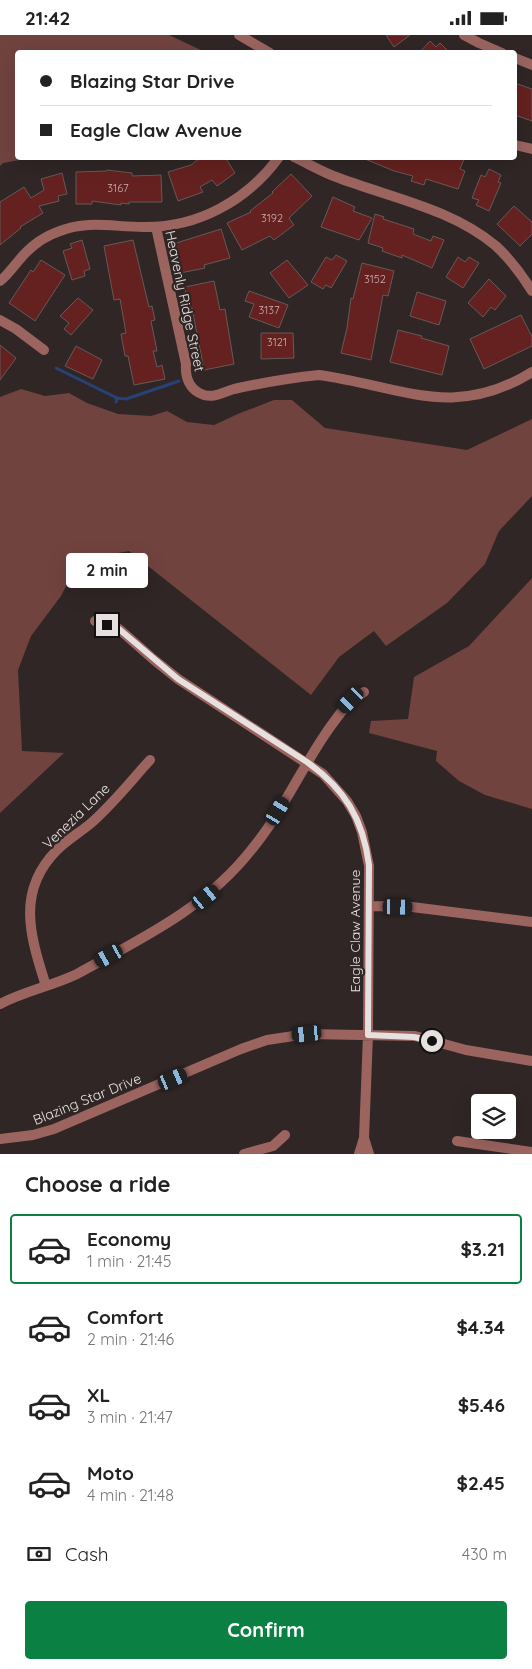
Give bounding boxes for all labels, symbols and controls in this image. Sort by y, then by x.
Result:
text: 21:42 [25,6,70,30]
text: Blazing Star Drive [70,69,235,93]
text: Eagle Claw Avenue [70,118,242,142]
house number: 3167 [107,181,129,195]
house number: 3192 [261,211,283,225]
street label: Heavenly Ridge Street [161,229,209,373]
house number: 3152 [364,272,386,286]
house number: 3137 [258,303,280,317]
house number: 3121 [267,335,287,349]
callout: 2 min [66,553,148,587]
text: 2 min [86,560,128,580]
route end [96,614,118,636]
car [335,684,366,716]
street label: Venezia Lane [39,779,114,853]
car [263,794,292,828]
street label: Eagle Claw Avenue [346,869,364,992]
car [189,882,222,912]
car [382,899,413,915]
car [92,942,125,970]
car [291,1025,322,1043]
route start [421,1030,443,1052]
car [156,1066,189,1092]
street label: Blazing Star Drive [30,1069,144,1129]
map controls [471,1094,516,1139]
button: layers [471,1094,516,1139]
text: Choose a ride [25,1170,170,1198]
icon: car [27,1227,72,1272]
text: Economy [87,1227,171,1251]
text: $3.21 [461,1237,505,1261]
text: 1 min · 21:45 [87,1251,171,1271]
icon: car [27,1305,72,1350]
text: Comfort [87,1305,164,1329]
text: $4.34 [456,1315,505,1339]
text: 2 min · 21:46 [87,1329,174,1349]
icon: car [27,1383,72,1428]
text: XL [87,1383,110,1407]
text: $5.46 [458,1393,505,1417]
text: 3 min · 21:47 [87,1407,173,1427]
icon: car [27,1461,72,1506]
text: Moto [87,1461,134,1485]
text: $2.45 [457,1471,505,1495]
text: 4 min · 21:48 [87,1485,174,1505]
icon: cash [25,1540,53,1568]
text: Cash [65,1542,109,1566]
text: 430 m [462,1544,507,1564]
button: Confirm [25,1601,507,1659]

